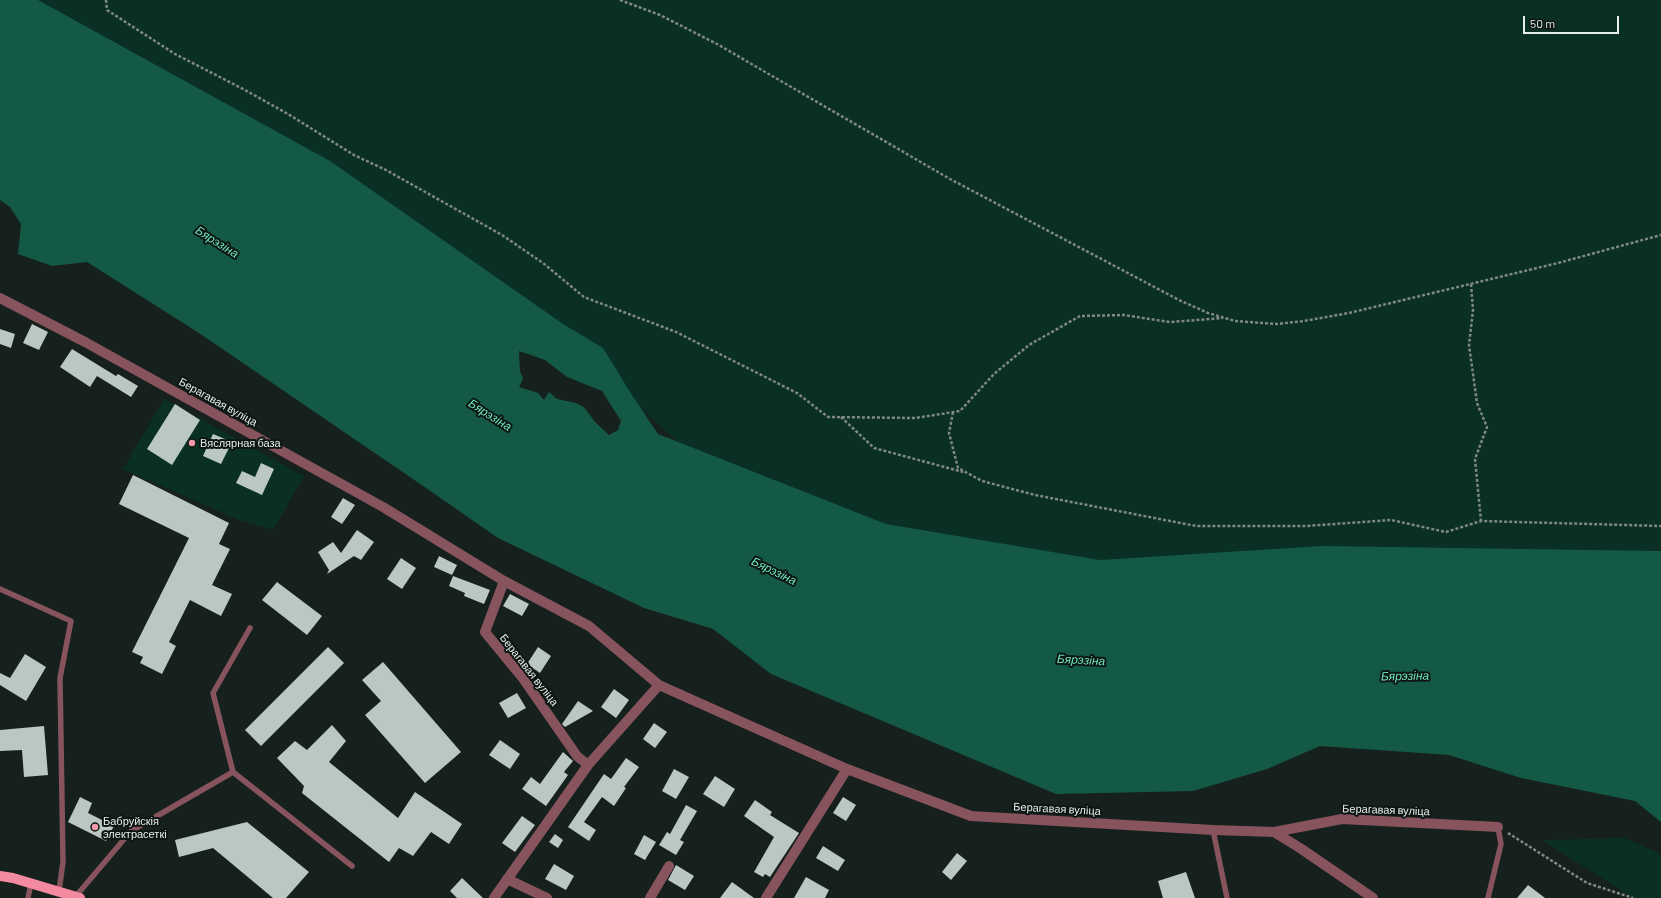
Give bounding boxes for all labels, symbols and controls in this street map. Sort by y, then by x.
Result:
scale bar [1525,8,1621,34]
text: 50 m [1530,16,1555,30]
water label: Бярэзіна [193,223,241,261]
street label: Берагавая вуліца [176,375,260,429]
water label: Бярэзіна [466,396,514,434]
place label: Вяслярная база [200,436,281,450]
marker: Вяслярная база [187,438,197,448]
water label: Бярэзіна [749,554,799,588]
street label: Берагавая вуліца [497,631,561,709]
water label: Бярэзіна [1056,652,1106,668]
water label: Бярэзіна [1381,668,1429,684]
street label: Берагавая вуліца [1013,800,1101,818]
street label: Берагавая вуліца [1342,802,1430,818]
place label: Бабруйскія электрасеткі [103,814,167,840]
marker: Бабруйскія электрасеткі [90,822,100,832]

